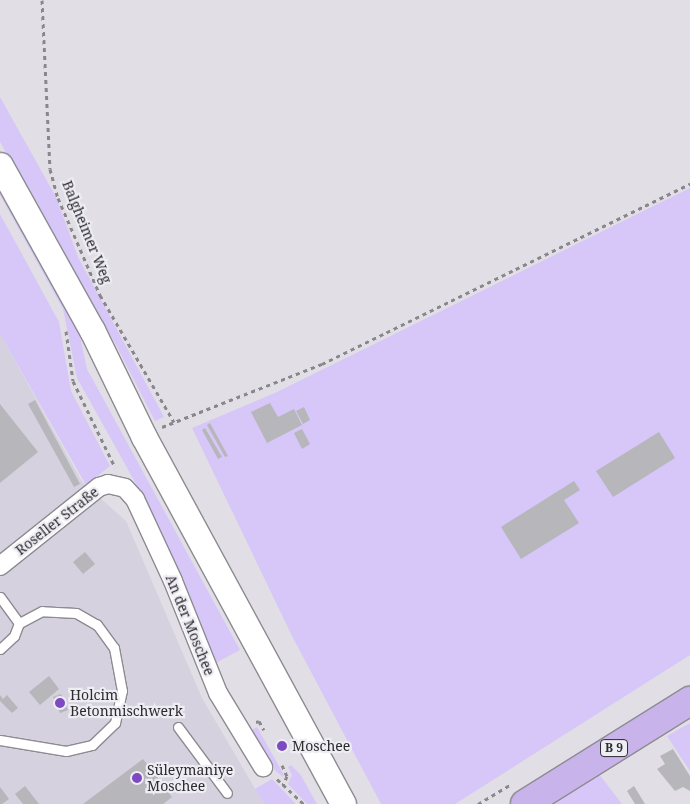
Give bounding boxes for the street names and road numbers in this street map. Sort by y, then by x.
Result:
street label: Balgheimer Weg [59,178,115,286]
street label: Roseller Straße [12,483,102,559]
street label: An der Moschee [162,572,218,678]
road number: B 9 [599,738,629,758]

